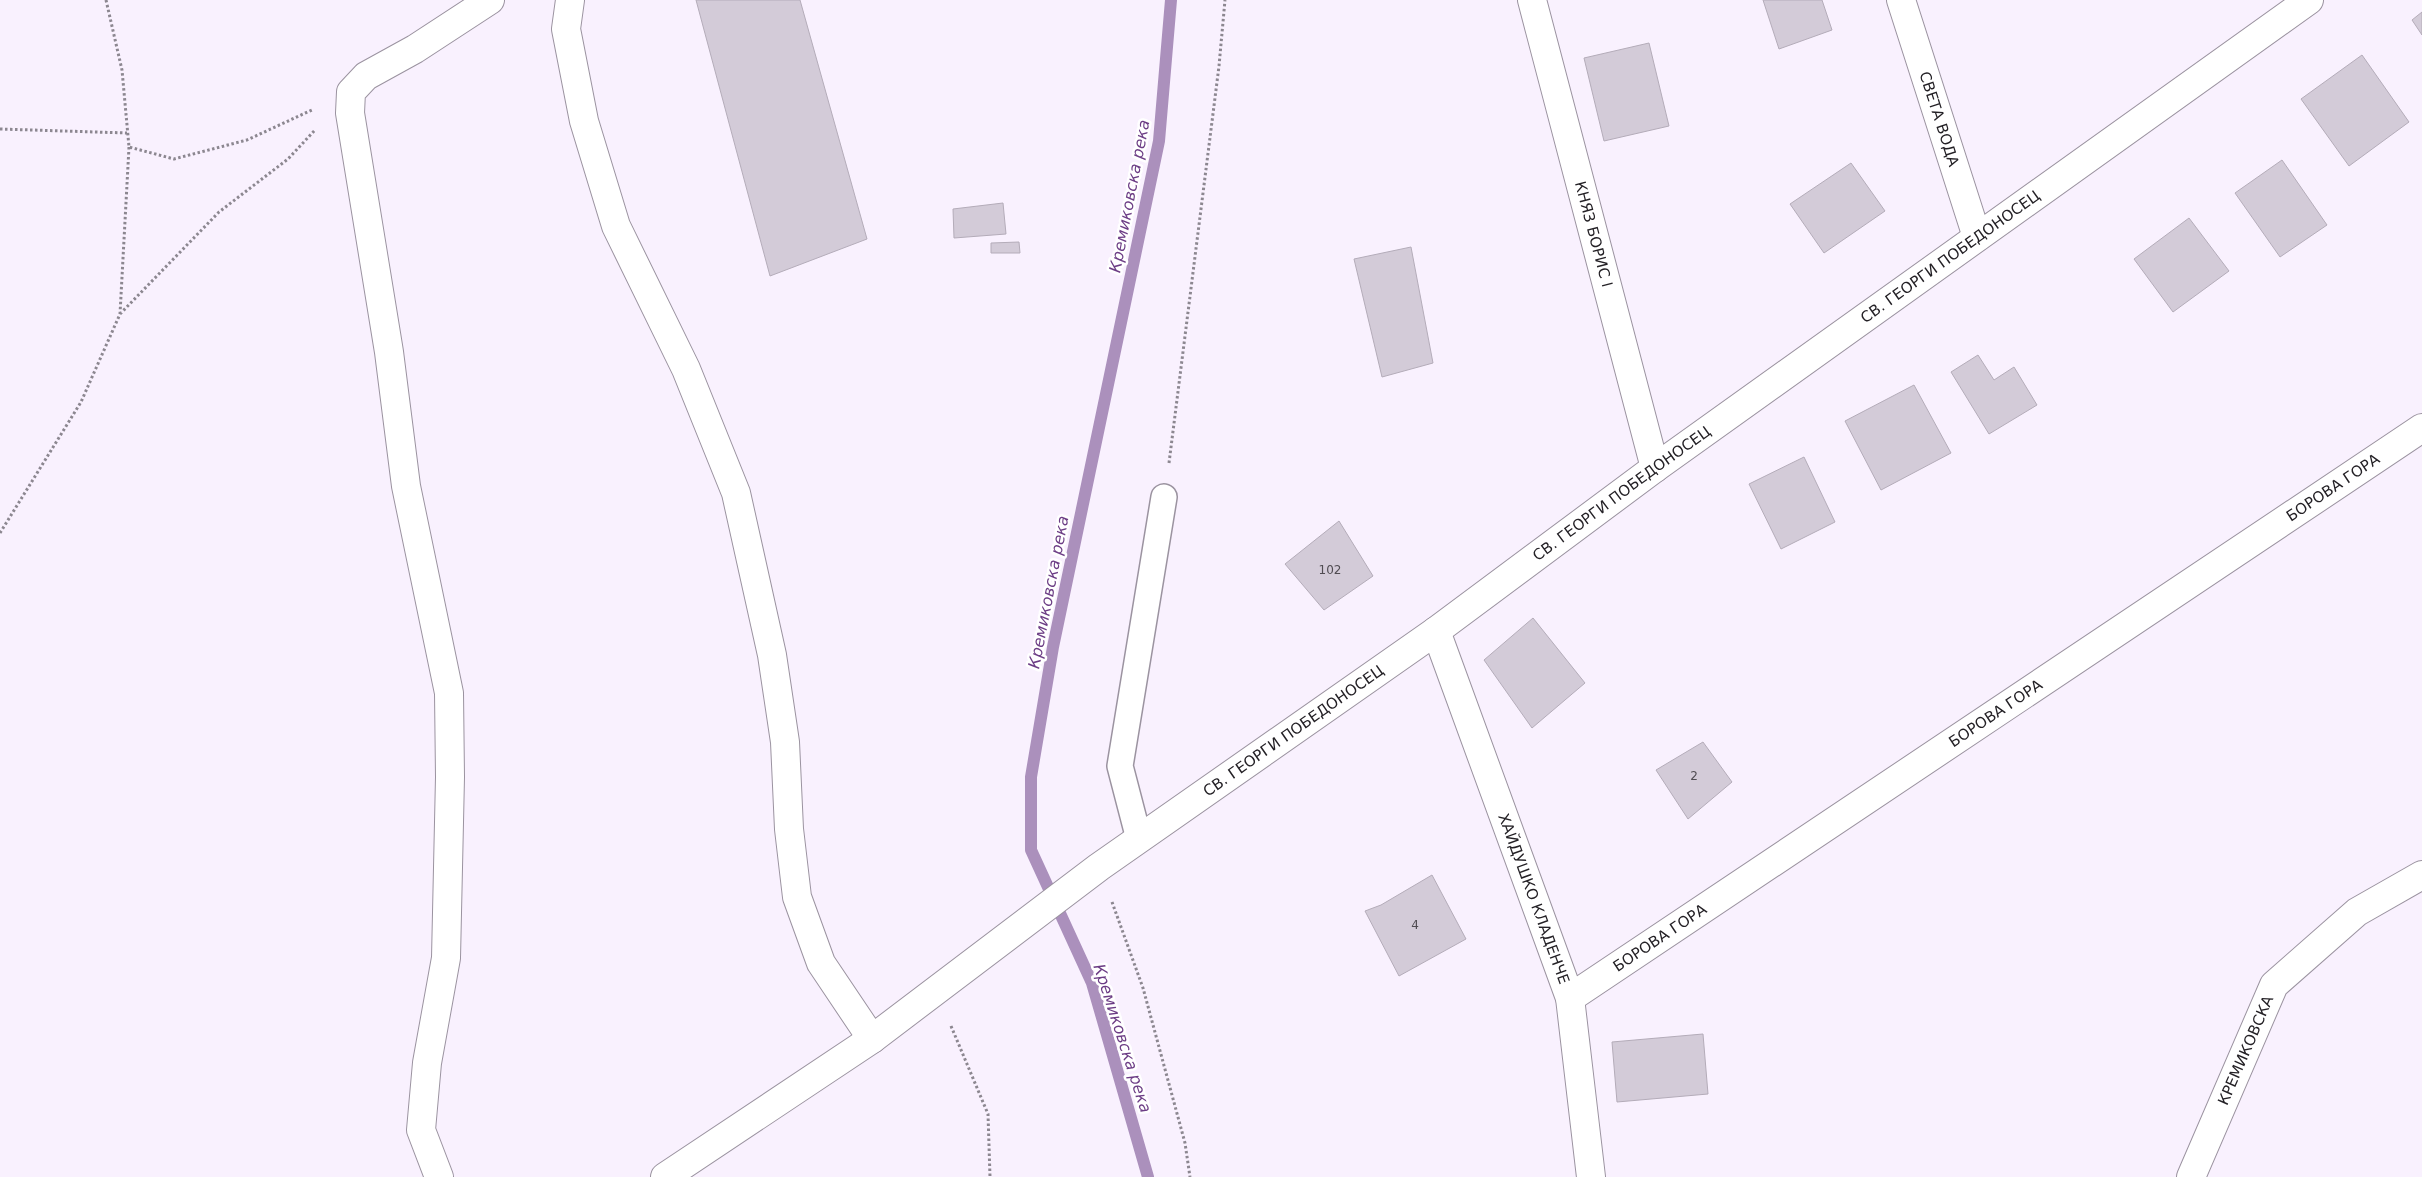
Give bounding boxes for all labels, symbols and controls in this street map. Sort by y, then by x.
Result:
street label: СВЕТА ВОДА [1916,69,1963,169]
water label: Кремиковска река [1105,118,1154,274]
street label: КНЯЗ БОРИС I [1571,179,1616,289]
street label: СВ. ГЕОРГИ ПОБЕДОНОСЕЦ [1857,186,2044,327]
street label: СВ. ГЕОРГИ ПОБЕДОНОСЕЦ [1529,422,1714,565]
street label: БОРОВА ГОРА [2283,449,2384,525]
water label: Кремиковска река [1024,514,1073,670]
house number: 102 [1319,563,1341,577]
street label: СВ. ГЕОРГИ ПОБЕДОНОСЕЦ [1200,661,1387,800]
street label: БОРОВА ГОРА [1945,675,2046,751]
house number: 2 [1690,769,1698,783]
street label: ХАЙДУШКО КЛАДЕНЧЕ [1494,811,1573,987]
street label: БОРОВА ГОРА [1610,900,1711,976]
house number: 4 [1411,918,1419,932]
water label: Кремиковска река [1089,961,1156,1115]
street label: КРЕМИКОВСКА [2214,992,2278,1108]

